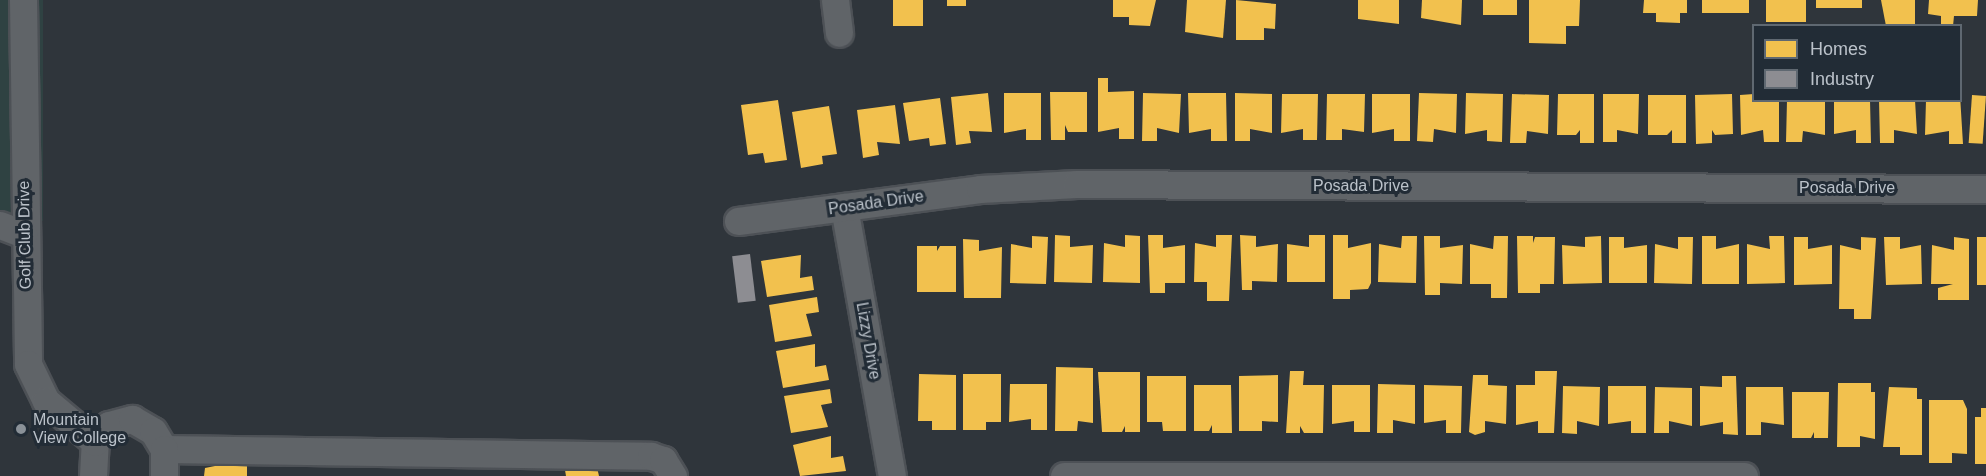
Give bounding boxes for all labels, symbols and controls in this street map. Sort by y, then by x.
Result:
legend [1752,24,1962,102]
text: Homes [1810,39,1867,59]
text: Industry [1810,69,1874,89]
street label: Posada Drive [1313,176,1409,196]
street label: Posada Drive [1799,178,1895,198]
street label: Golf Club Drive [14,181,36,289]
street label: Posada Drive [827,187,925,219]
street label: Lizzy Drive [852,301,884,381]
place label: Mountain View College [33,410,126,448]
marker: Mountain View College [14,422,28,436]

